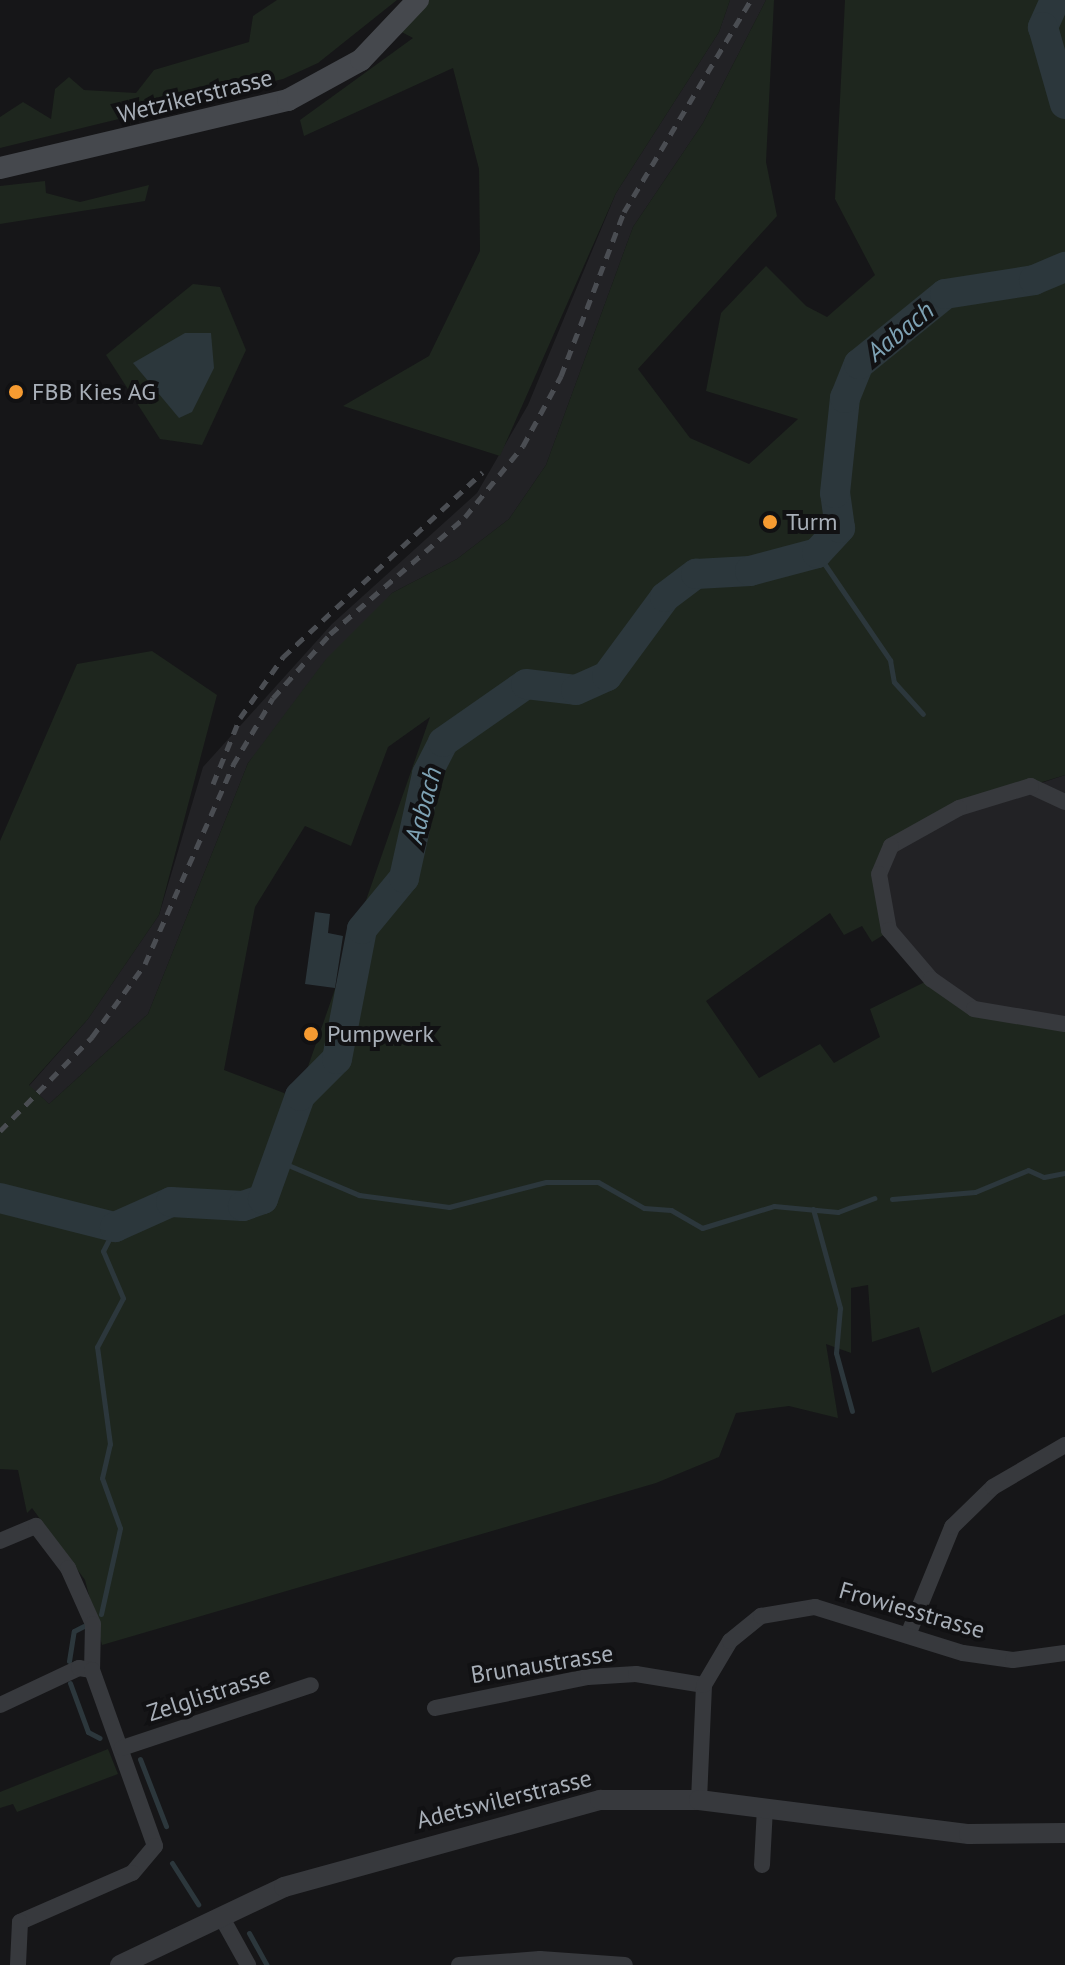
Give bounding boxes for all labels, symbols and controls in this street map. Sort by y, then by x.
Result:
street label: Wetzikerstrasse [115,63,275,129]
water label: Aabach [860,294,940,368]
place label: FBB Kies AG [32,378,157,406]
marker: FBB Kies AG [7,383,25,401]
place label: Turm [786,508,837,536]
marker: Turm [761,513,779,531]
water label: Aabach [398,763,448,847]
place label: Pumpwerk [327,1020,434,1048]
marker: Pumpwerk [302,1025,320,1043]
street label: Frowiesstrasse [836,1575,988,1645]
street label: Brunaustrasse [469,1639,615,1689]
street label: Zelglistrasse [144,1661,274,1727]
street label: Adetswilerstrasse [413,1763,595,1835]

